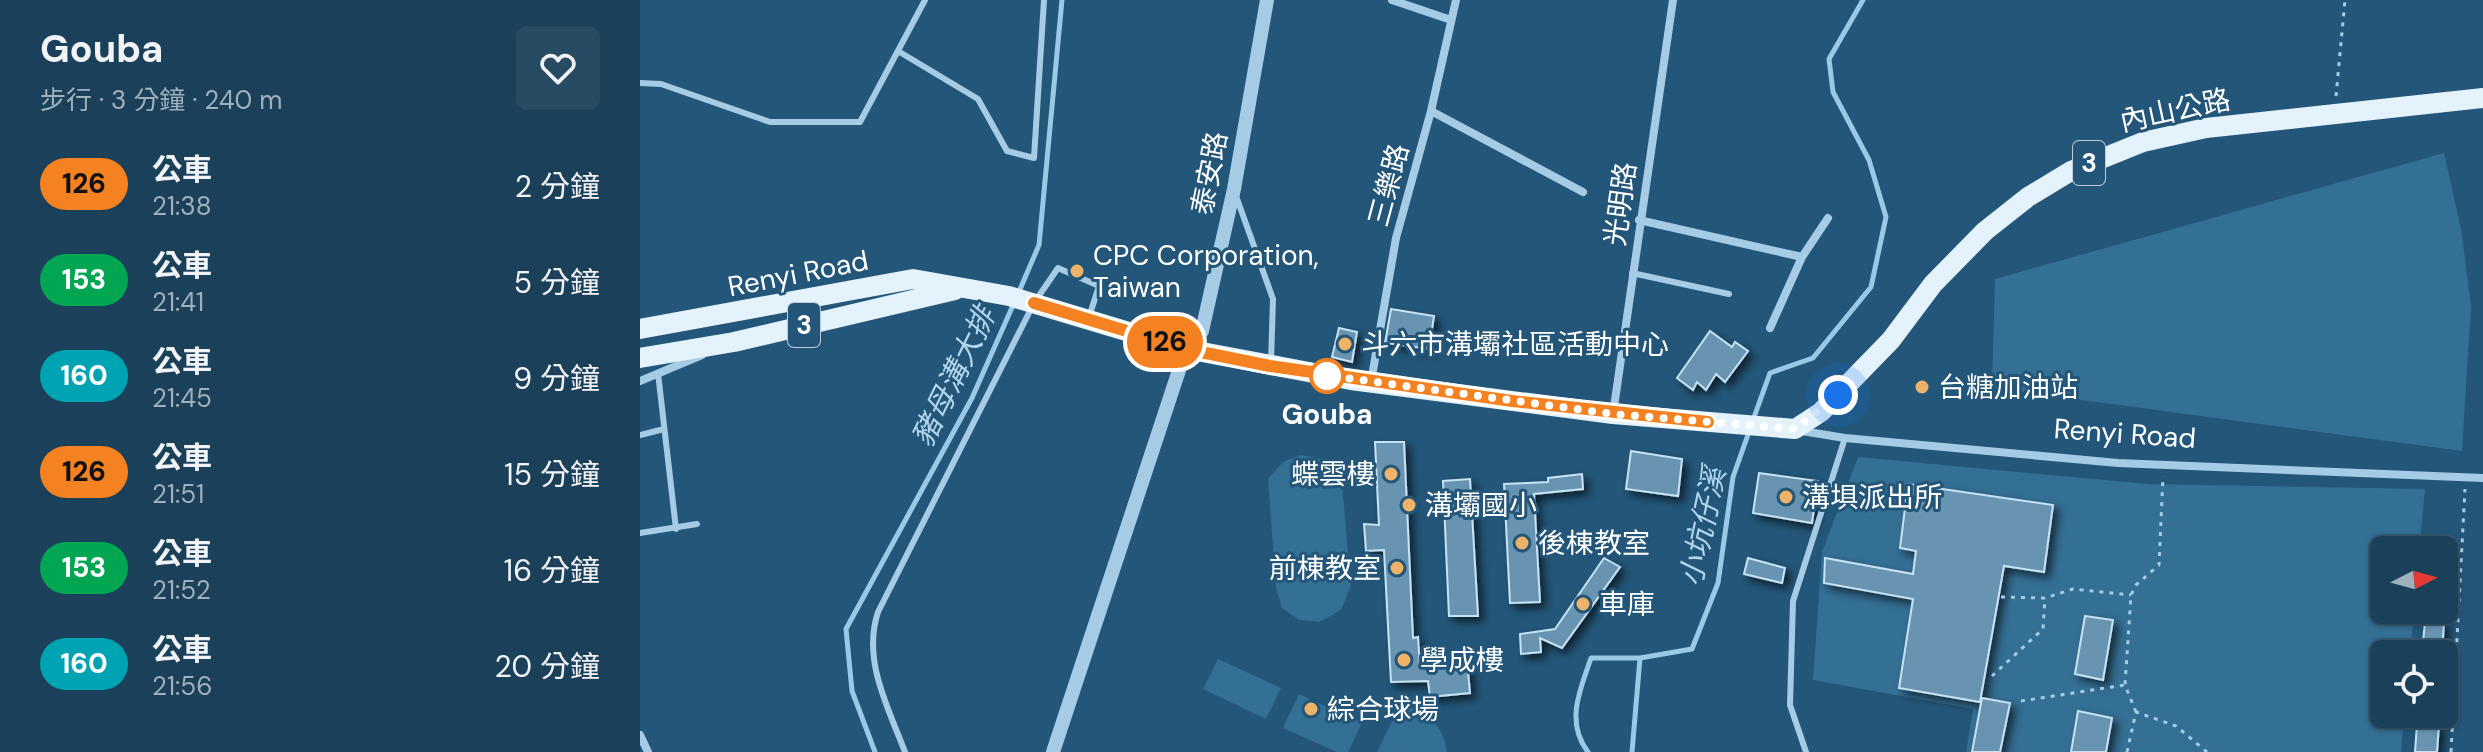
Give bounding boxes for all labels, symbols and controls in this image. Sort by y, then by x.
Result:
text: Gouba [40,24,163,74]
button: heart [516,26,600,110]
street label: 內山公路 [2116,81,2234,140]
text: 步行 · 3 分鐘 · 240 m [40,83,282,117]
street label: 泰安路 [1183,128,1236,218]
street label: 三樂路 [1360,140,1417,230]
road number: 3 [2073,141,2105,185]
text: 公車 [152,150,212,189]
street label: 光明路 [1596,160,1645,248]
text: 126 [62,165,106,202]
text: 2 分鐘 [515,167,600,206]
text: 21:38 [152,189,212,223]
place label: CPC Corporation, Taiwan [1093,237,1319,306]
street label: Renyi Road [725,242,871,305]
text: 公車 [152,246,212,285]
text: 153 [62,261,106,298]
marker: CPC Corporation, Taiwan [1068,262,1086,280]
text: 5 分鐘 [514,263,600,302]
text: 21:41 [152,285,204,319]
water label: 豬母溝大排 [903,297,1006,453]
road number: 3 [788,303,820,347]
line badge: 126 [1119,316,1211,368]
text: 126 [1143,323,1187,360]
place label: 斗六市溝壩社區活動中心 [1361,326,1669,363]
marker: 斗六市溝壩社區活動中心 [1336,335,1354,353]
text: 公車 [152,342,212,381]
text: 160 [60,357,108,394]
text: 9 分鐘 [513,359,600,398]
marker: Gouba [1310,359,1344,393]
place label: 台糖加油站 [1938,369,2078,406]
your location [1818,375,1858,415]
marker: 台糖加油站 [1913,378,1931,396]
text: 21:45 [152,381,212,415]
place label: Gouba [1282,396,1372,433]
street label: Renyi Road [2053,410,2197,457]
text: 公車 [152,438,212,477]
text: 126 [62,453,106,490]
text: 15 分鐘 [504,455,600,494]
place label: 蝶雲樓 [1291,456,1375,493]
water label: 小坑仔溪 [1671,460,1735,590]
marker: 蝶雲樓 [1382,465,1400,483]
text: 21:51 [152,477,204,511]
place label: 溝埧派出所 [1802,479,1942,516]
place label: 溝壩國小 [1425,487,1537,524]
marker: 溝埧派出所 [1777,488,1795,506]
marker: 溝壩國小 [1400,496,1418,514]
place label: 後棟教室 [1538,525,1650,562]
text: 公車 [152,534,212,573]
marker: 後棟教室 [1513,534,1531,552]
north arrow [2370,536,2458,624]
map controls [2370,536,2458,728]
text: 153 [62,549,106,586]
place label: 前棟教室 [1269,550,1381,587]
text: 16 分鐘 [504,551,600,590]
marker: 前棟教室 [1388,559,1406,577]
text: 21:52 [152,573,211,607]
place label: 車庫 [1599,586,1655,623]
marker: 車庫 [1574,595,1592,613]
text: 公車 [152,630,212,669]
button: locate [2370,640,2458,728]
place label: 學成樓 [1420,642,1504,679]
text: 160 [60,645,108,682]
text: 20 分鐘 [495,647,600,686]
marker: 學成樓 [1395,651,1413,669]
text: 21:56 [152,669,213,703]
place label: 綜合球場 [1327,691,1439,728]
marker: 綜合球場 [1302,700,1320,718]

